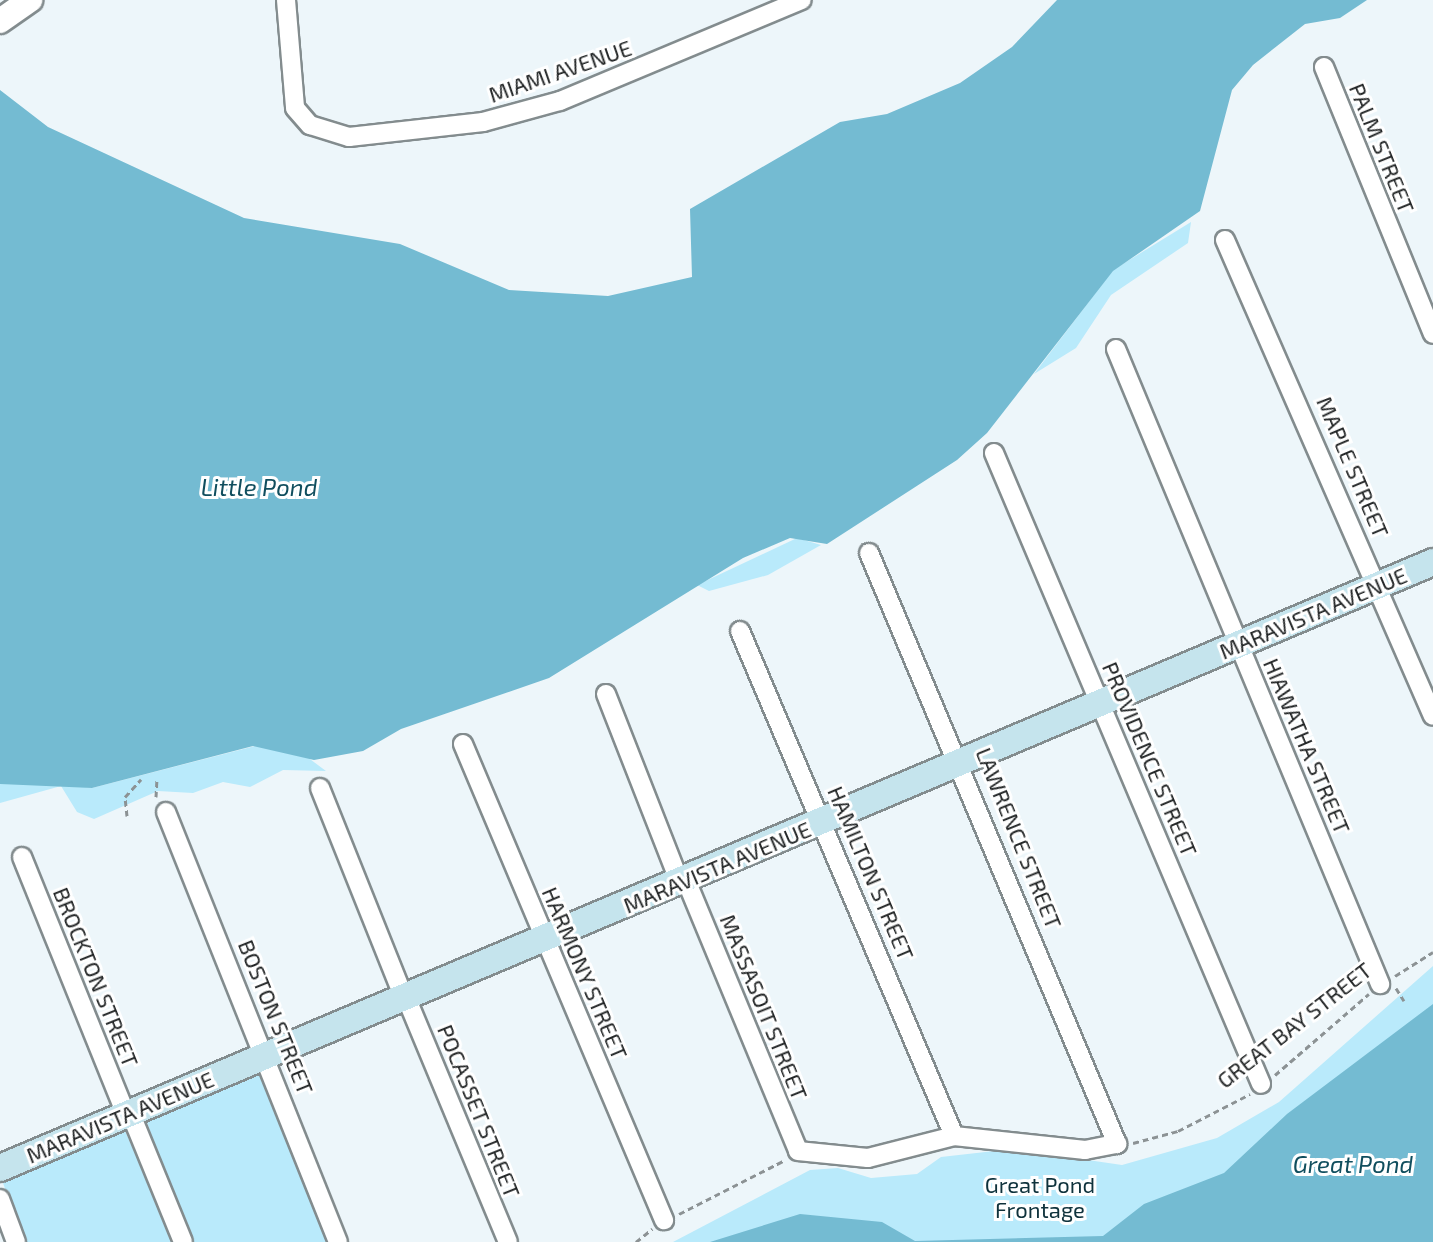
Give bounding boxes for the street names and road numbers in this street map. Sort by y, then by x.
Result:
street label: MIAMI AVENUE [485,34,635,108]
street label: PALM STREET [1344,79,1420,217]
street label: MAPLE STREET [1311,393,1395,541]
street label: MARAVISTA AVENUE [1215,561,1411,665]
street label: HIAWATHA STREET [1258,654,1356,838]
street label: PROVIDENCE STREET [1097,658,1203,860]
street label: LAWRENCE STREET [971,744,1067,932]
street label: HAMILTON STREET [822,782,920,964]
street label: MARAVISTA AVENUE [619,815,815,919]
street label: BROCKTON STREET [48,883,144,1071]
street label: HARMONY STREET [537,883,633,1063]
street label: MASSASOIT STREET [715,910,813,1104]
street label: BOSTON STREET [233,936,319,1098]
street label: GREAT BAY STREET [1211,956,1377,1094]
street label: POCASSET STREET [432,1020,526,1202]
street label: MARAVISTA AVENUE [22,1065,218,1169]

